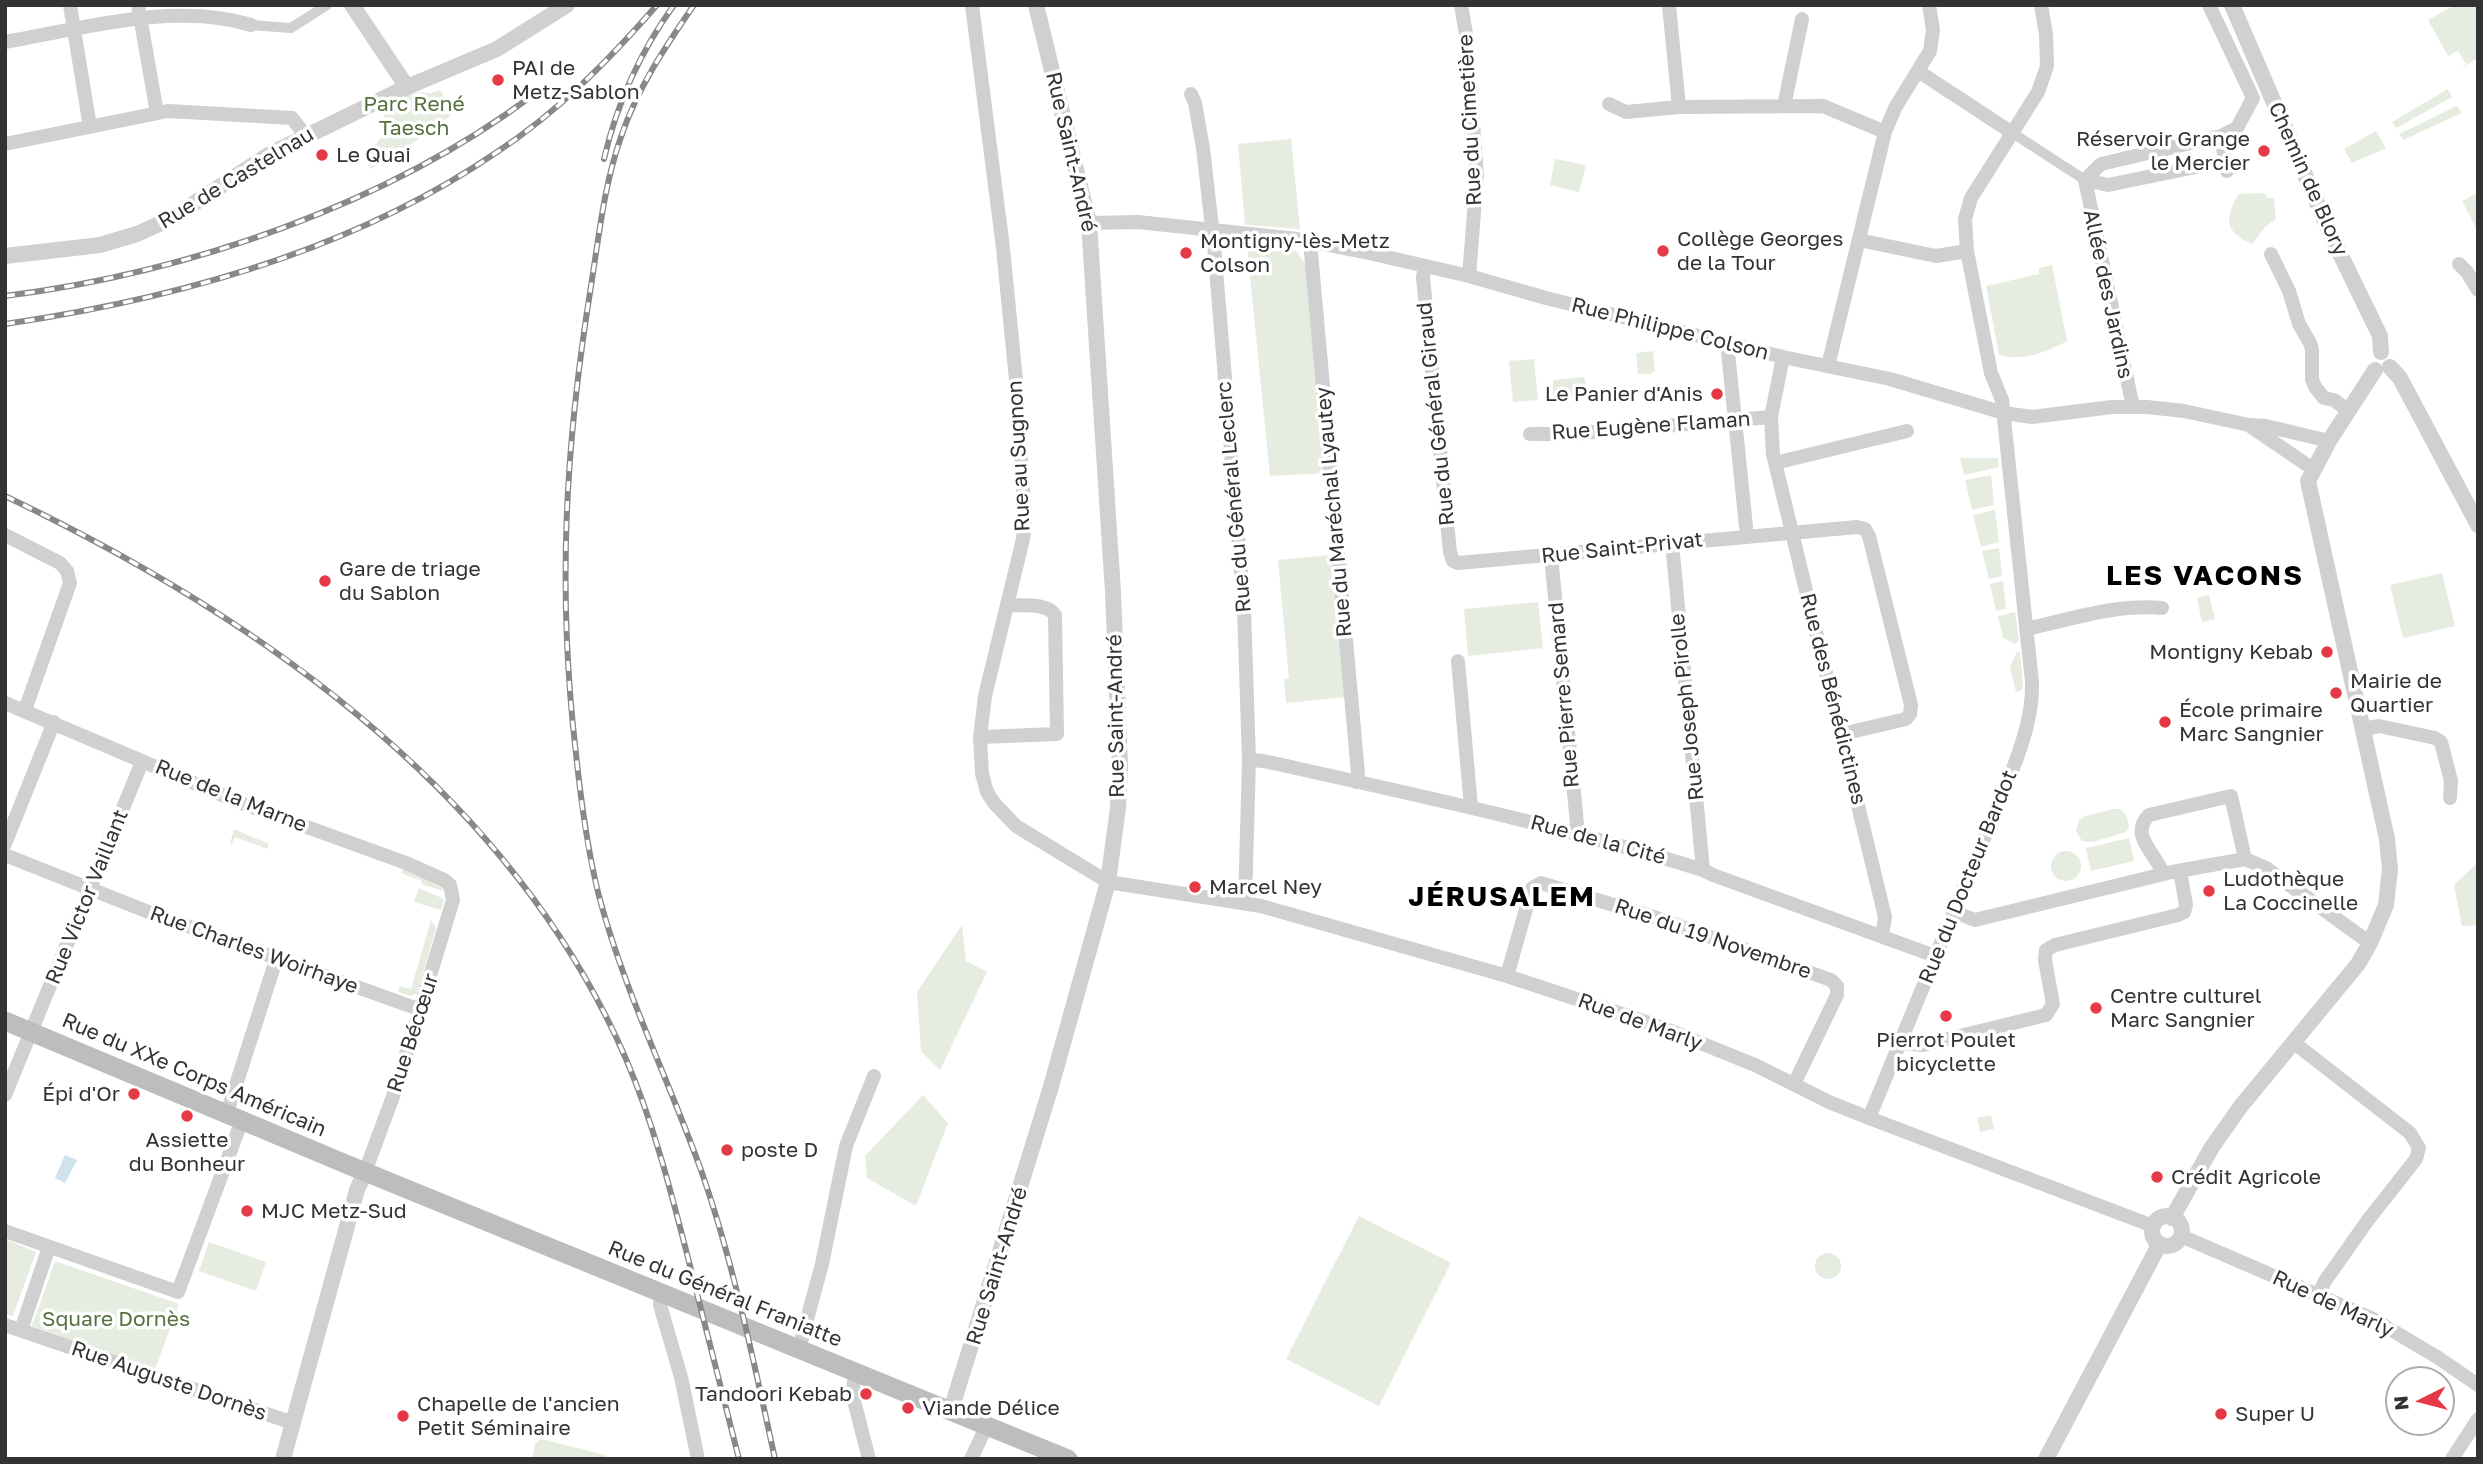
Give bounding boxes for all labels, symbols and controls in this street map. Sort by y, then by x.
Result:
street label: Rue du Cimetière [1453,34,1487,206]
place label: PAI de Metz-Sablon [512,55,640,105]
street label: Rue Saint-André [1040,69,1102,235]
marker: PAI de Metz-Sablon [490,72,506,88]
park label: Parc René Taesch [363,91,465,141]
street label: Chemin de Blory [2263,98,2353,260]
street label: Rue de Castelnau [154,122,318,234]
place label: Réservoir Grange le Mercier [2076,126,2250,176]
place label: Le Quai [336,142,411,168]
marker: Réservoir Grange le Mercier [2256,143,2272,159]
marker: Le Quai [314,147,330,163]
street label: Allée des Jardins [2078,207,2138,381]
place label: Collège Georges de la Tour [1677,226,1843,276]
place label: Montigny-lès-Metz Colson [1200,228,1390,278]
marker: Collège Georges de la Tour [1655,243,1671,259]
marker: Montigny-lès-Metz Colson [1178,245,1194,261]
street label: Rue Philippe Colson [1569,292,1771,366]
street label: Rue du Général Giraud [1412,301,1460,527]
street label: Rue au Sugnon [1002,380,1036,532]
street label: Rue du Général Leclerc [1211,380,1257,614]
place label: Le Panier d'Anis [1545,381,1703,407]
street label: Rue du Maréchal Lyautey [1311,386,1357,638]
marker: Le Panier d'Anis [1709,386,1725,402]
street label: Rue Eugène Flaman [1551,406,1751,446]
street label: Rue Saint-Privat [1540,527,1704,569]
place label: Gare de triage du Sablon [339,556,481,606]
district label: LES VACONS [2107,559,2303,593]
marker: Gare de triage du Sablon [317,573,333,589]
street label: Rue des Bénédictines [1795,591,1871,807]
street label: Rue Pierre Semard [1543,601,1585,789]
street label: Rue Joseph Pirolle [1665,612,1709,802]
street label: Rue Saint-André [1102,634,1130,798]
place label: Montigny Kebab [2149,639,2313,665]
marker: Montigny Kebab [2319,644,2335,660]
place label: Mairie de Quartier [2350,668,2442,718]
marker: Mairie de Quartier [2328,685,2344,701]
place label: École primaire Marc Sangnier [2179,697,2324,747]
marker: École primaire Marc Sangnier [2157,714,2173,730]
street label: Rue de la Marne [151,754,311,838]
street label: Rue du Docteur Bardot [1914,767,2022,987]
street label: Rue Victor Vaillant [40,806,134,988]
street label: Rue de la Cité [1528,810,1668,870]
place label: Ludothèque La Coccinelle [2223,866,2358,916]
place label: Marcel Ney [1209,874,1322,900]
marker: Marcel Ney [1187,879,1203,895]
district label: JÉRUSALEM [1409,880,1595,914]
marker: Ludothèque La Coccinelle [2201,883,2217,899]
street label: Rue du 19 Novembre [1611,894,1815,984]
street label: Rue Charles Woirhaye [146,901,362,999]
street label: Rue Bécœur [382,970,444,1096]
place label: Centre culturel Marc Sangnier [2110,983,2261,1033]
street label: Rue de Marly [1574,988,1706,1056]
marker: Centre culturel Marc Sangnier [2088,1000,2104,1016]
street label: Rue du XXe Corps Américain [58,1008,330,1142]
marker: Pierrot Poulet bicyclette [1938,1008,1954,1024]
place label: Pierrot Poulet bicyclette [1876,1027,2016,1077]
place label: Épi d'Or [42,1081,120,1107]
marker: Épi d'Or [126,1086,142,1102]
marker: Assiette du Bonheur [179,1108,195,1124]
place label: Assiette du Bonheur [129,1127,245,1177]
place label: poste D [741,1137,818,1163]
marker: poste D [719,1142,735,1158]
place label: Crédit Agricole [2171,1164,2321,1190]
marker: Crédit Agricole [2149,1169,2165,1185]
street label: Rue Saint-André [961,1184,1033,1348]
place label: MJC Metz-Sud [261,1198,407,1224]
marker: MJC Metz-Sud [239,1203,255,1219]
street label: Rue du Général Franiatte [604,1235,846,1353]
street label: Rue de Marly [2269,1265,2397,1343]
park label: Square Dornès [42,1306,190,1332]
street label: Rue Auguste Dornès [68,1336,270,1426]
north arrow [2385,1366,2455,1436]
place label: Tandoori Kebab [695,1381,852,1407]
marker: Tandoori Kebab [858,1386,874,1402]
place label: Chapelle de l'ancien Petit Séminaire [417,1391,620,1441]
place label: Viande Délice [922,1395,1060,1421]
text: N [2388,1395,2413,1411]
marker: Viande Délice [900,1400,916,1416]
place label: Super U [2235,1401,2315,1427]
marker: Super U [2213,1406,2229,1422]
marker: Chapelle de l'ancien Petit Séminaire [395,1408,411,1424]

